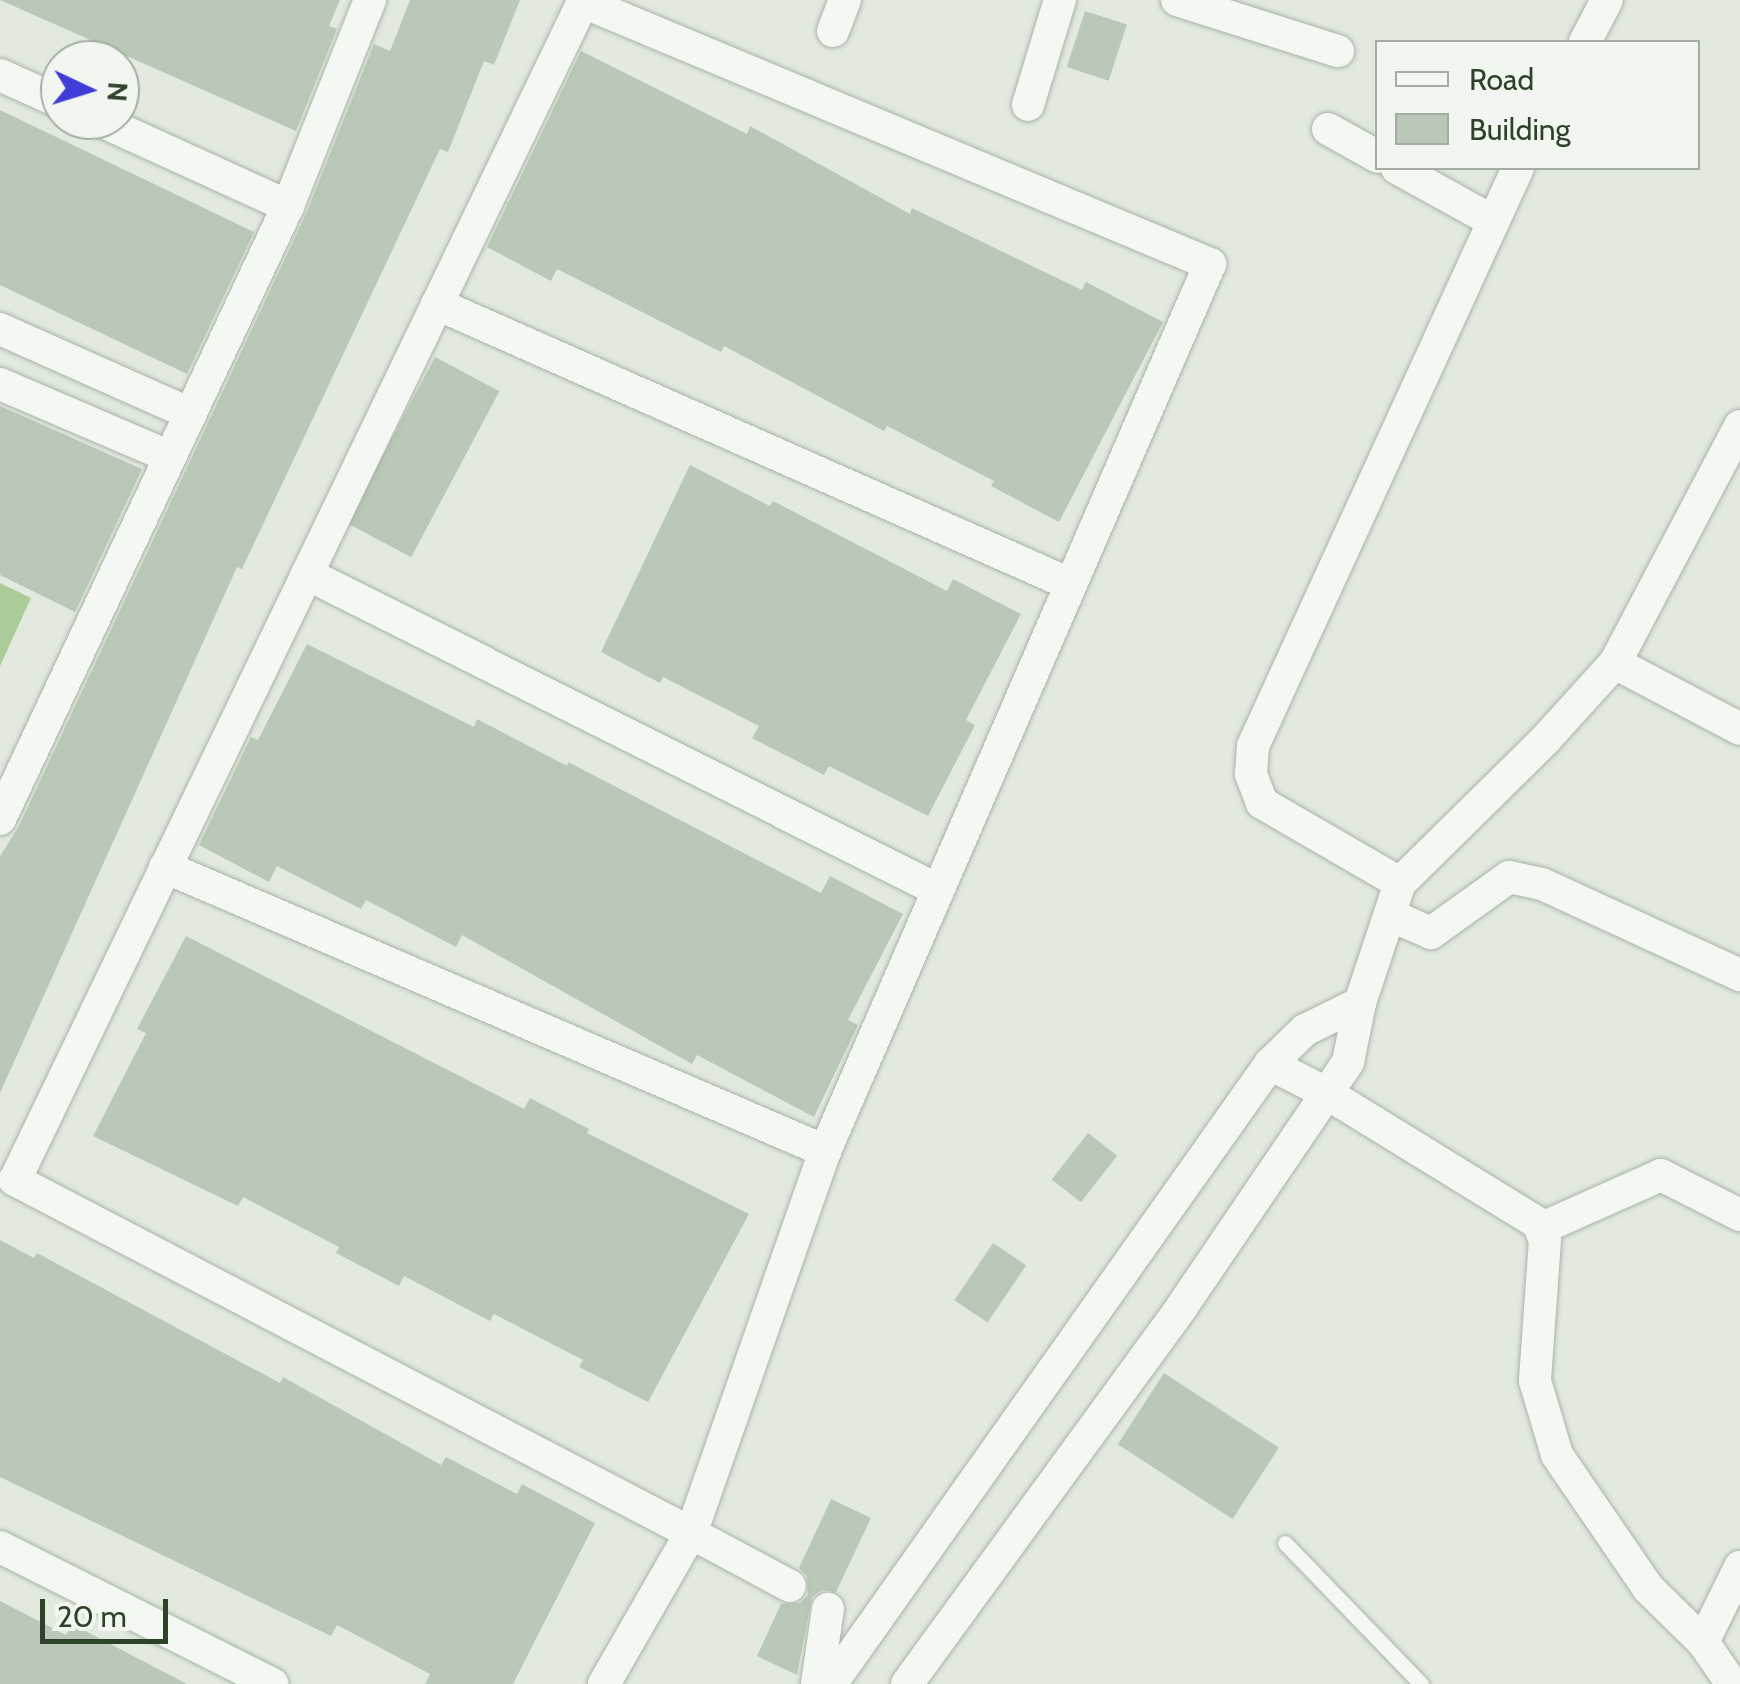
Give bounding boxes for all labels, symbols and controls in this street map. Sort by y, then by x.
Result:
north arrow [40,40,140,140]
legend [1375,40,1700,170]
text: Road [1469,61,1534,98]
text: N [100,81,136,103]
text: Building [1469,111,1571,148]
scale bar [45,1579,172,1641]
text: 20 m [57,1598,127,1635]

